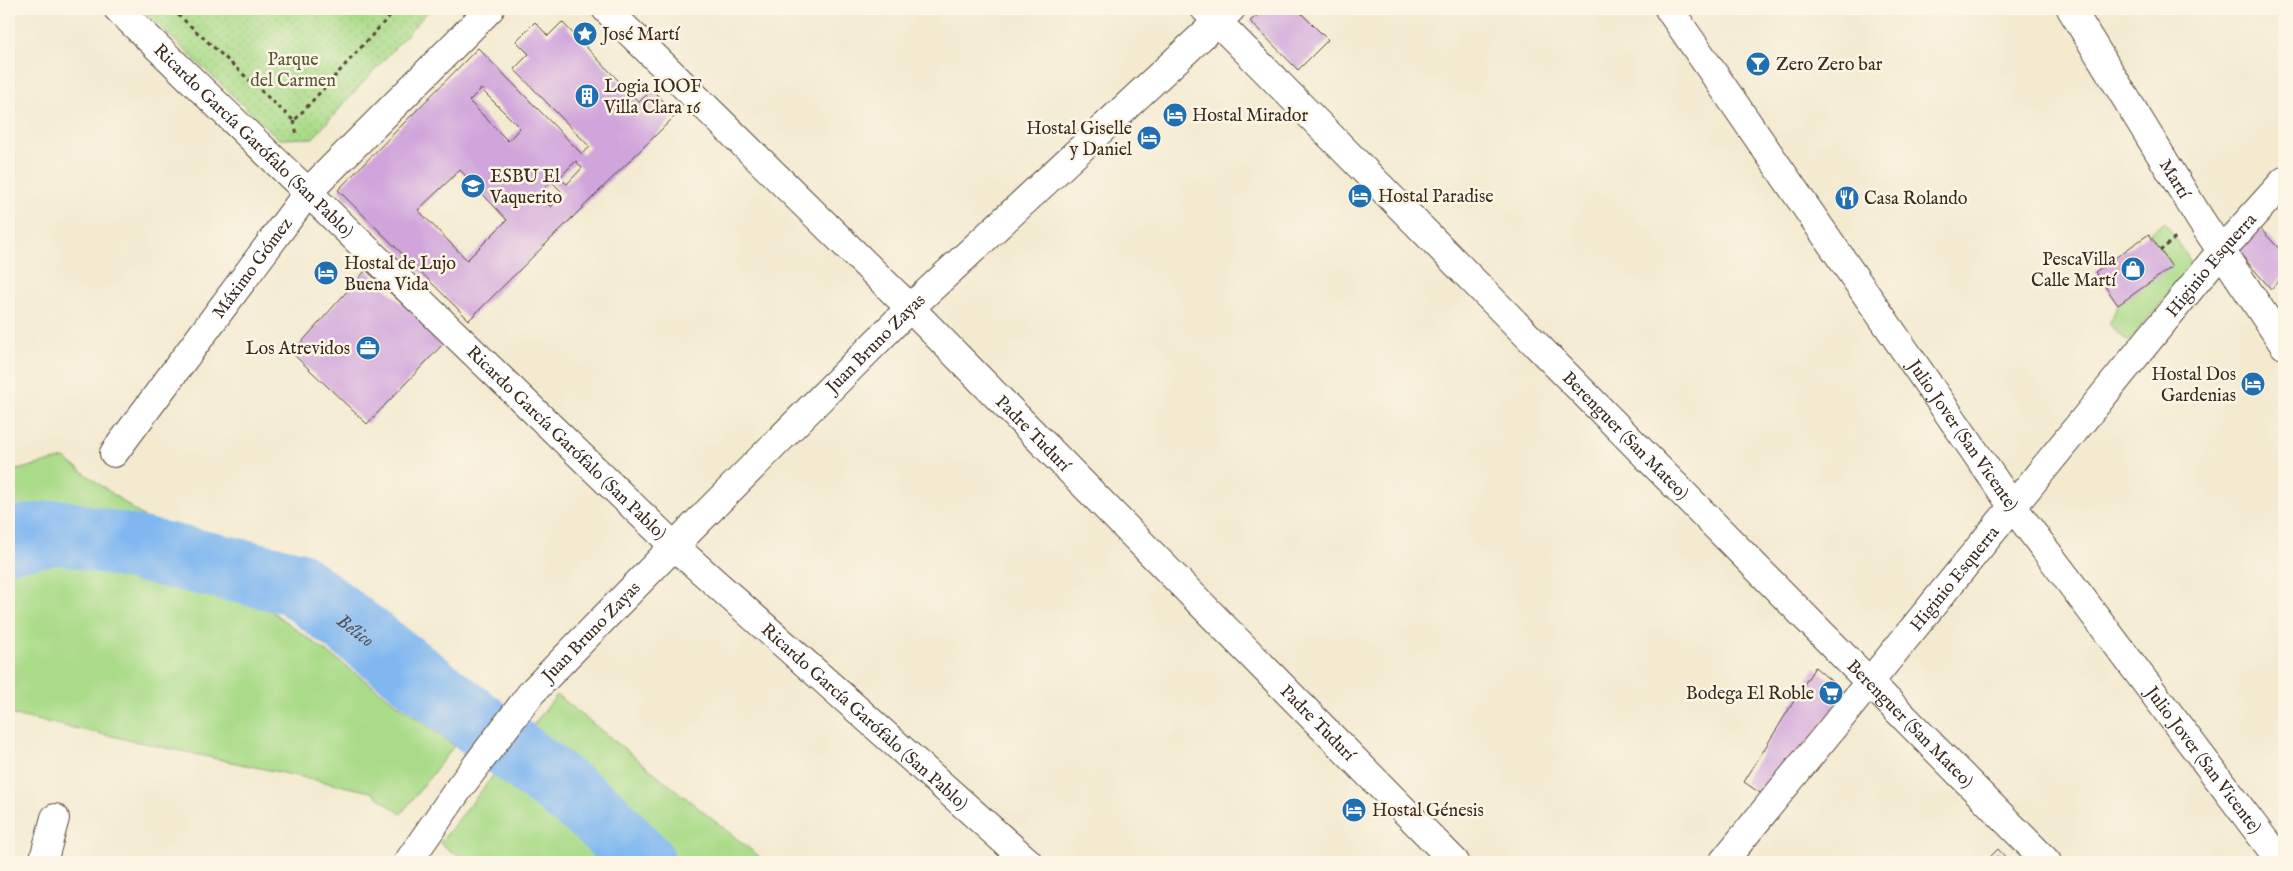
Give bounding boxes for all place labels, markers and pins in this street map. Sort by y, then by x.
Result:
place icon: José Martí [572,21,598,47]
place label: José Martí [600,24,681,47]
bar icon: Zero Zero bar [1745,51,1771,77]
place label: Zero Zero bar [1776,54,1883,77]
place label: Logia IOOF Villa Clara 16 [603,76,702,120]
building icon: Logia IOOF Villa Clara 16 [574,83,600,109]
hotel icon: Hostal Mirador [1162,102,1188,128]
place label: Hostal Mirador [1192,105,1308,128]
place label: Hostal Giselle y Daniel [1026,118,1132,162]
hotel icon: Hostal Giselle y Daniel [1136,125,1162,151]
place label: ESBU El Vaquerito [489,166,562,210]
school or university icon: ESBU El Vaquerito [460,173,486,199]
hotel icon: Hostal Paradise [1347,183,1373,209]
restaurant icon: Casa Rolando [1834,185,1860,211]
place label: Hostal Paradise [1378,186,1493,209]
place label: Casa Rolando [1864,188,1968,211]
place label: PescaVilla Calle Martí [2031,249,2117,293]
place label: Hostal de Lujo Buena Vida [344,253,456,297]
shop icon: PescaVilla Calle Martí [2120,256,2146,282]
hotel icon: Hostal de Lujo Buena Vida [313,260,339,286]
office icon: Los Atrevidos [355,335,381,361]
place label: Los Atrevidos [245,338,350,361]
place label: Hostal Dos Gardenias [2152,364,2236,408]
hotel icon: Hostal Dos Gardenias [2240,371,2266,397]
supermarket icon: Bodega El Roble [1818,680,1844,706]
place label: Bodega El Roble [1686,683,1814,706]
hotel icon: Hostal Génesis [1341,797,1367,823]
place label: Hostal Génesis [1372,800,1484,823]

